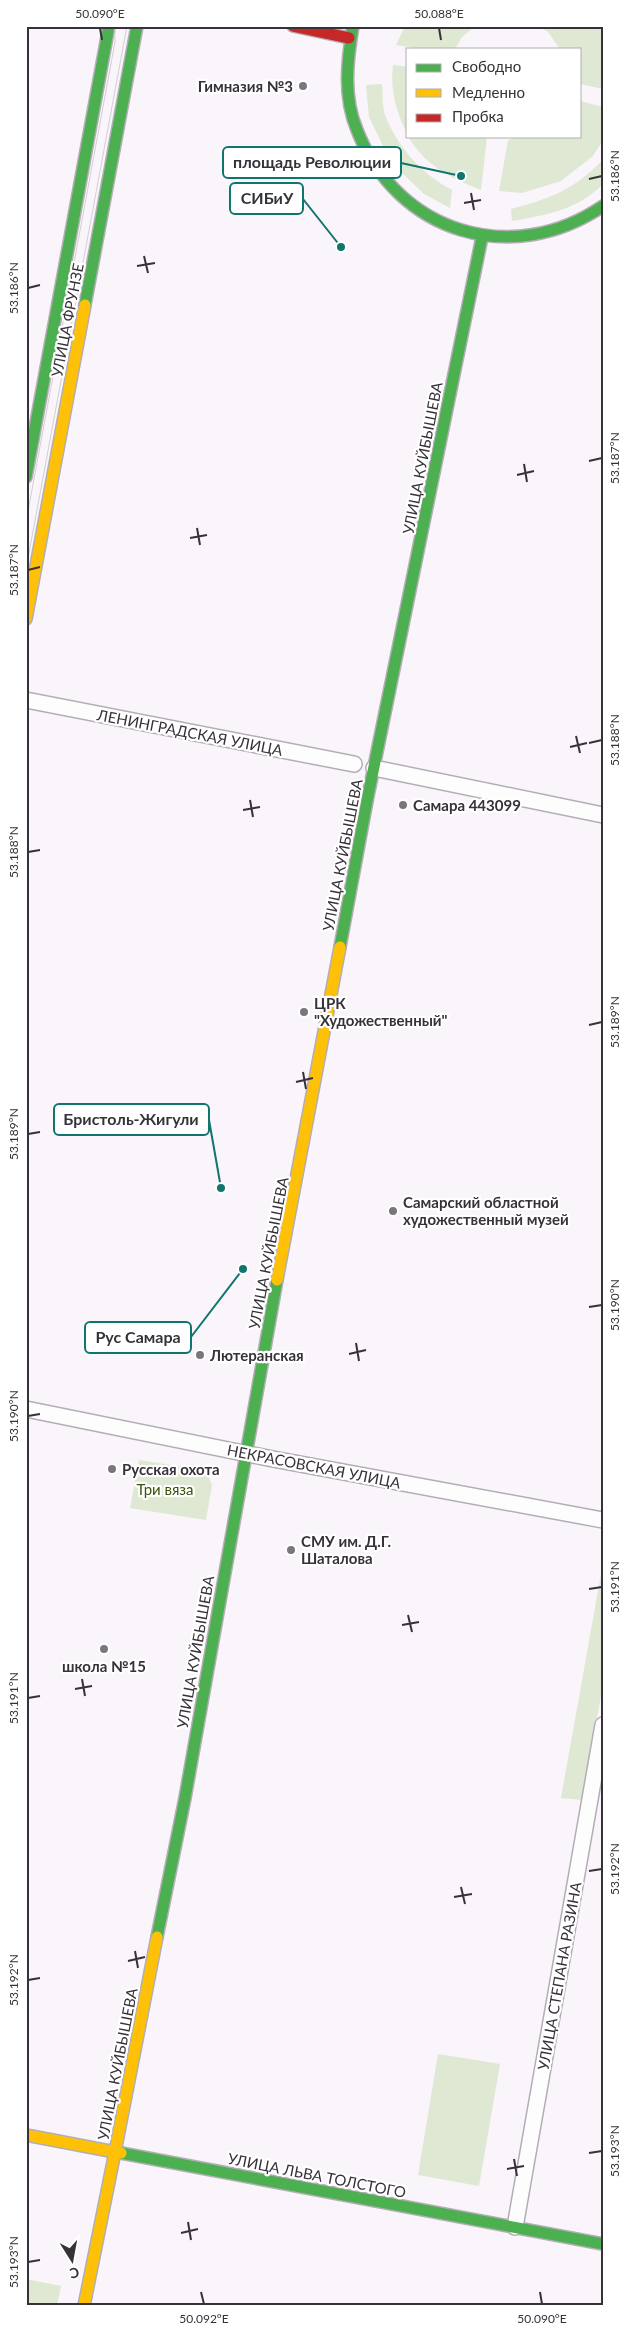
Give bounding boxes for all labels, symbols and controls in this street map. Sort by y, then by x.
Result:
text: 50.090°E [75,6,125,21]
text: 50.088°E [414,6,464,21]
legend [406,48,582,138]
text: Свободно [452,57,521,75]
place label: Гимназия №3 [198,77,293,95]
marker: Гимназия №3 [297,80,309,92]
text: Медленно [452,83,525,101]
text: Пробка [452,107,504,125]
callout: площадь Революции [223,147,401,178]
text: 53.186°N [607,150,622,202]
text: площадь Революции [233,152,391,171]
callout: СИБиУ [230,183,303,214]
text: СИБиУ [241,188,294,207]
text: 53.186°N [6,262,21,314]
street label: УЛИЦА ФРУНЗЕ [47,262,87,378]
street label: УЛИЦА КУЙБЫШЕВА [398,380,446,536]
text: 53.187°N [607,432,622,484]
text: 53.187°N [6,544,21,596]
street label: ЛЕНИНГРАДСКАЯ УЛИЦА [95,705,285,759]
text: 53.188°N [607,714,622,766]
street label: УЛИЦА КУЙБЫШЕВА [318,777,366,933]
place label: Самара 443099 [413,796,521,814]
marker: Самара 443099 [397,799,409,811]
text: 53.188°N [6,826,21,878]
place label: ЦРК "Художественный" [314,994,448,1029]
text: 53.189°N [607,996,622,1048]
marker: ЦРК "Художественный" [298,1006,310,1018]
callout: Бристоль-Жигули [54,1104,209,1135]
text: 53.189°N [6,1108,21,1160]
text: Бристоль-Жигули [63,1109,199,1128]
street label: УЛИЦА КУЙБЫШЕВА [244,1175,292,1331]
place label: Самарский областной художественный музей [403,1193,569,1228]
marker: Самарский областной художественный музей [387,1205,399,1217]
text: 53.190°N [607,1279,622,1331]
callout: Рус Самара [85,1322,191,1353]
text: Рус Самара [95,1327,181,1346]
place label: Лютеранская [209,1346,304,1364]
marker: Лютеранская [194,1349,206,1361]
text: 53.190°N [6,1390,21,1442]
street label: НЕКРАСОВСКАЯ УЛИЦА [226,1440,403,1492]
place label: Русская охота [122,1460,220,1478]
marker: Русская охота [106,1463,118,1475]
park label: Три вяза [136,1480,194,1498]
place label: СМУ им. Д.Г. Шаталова [301,1532,391,1567]
marker: СМУ им. Д.Г. Шаталова [285,1544,297,1556]
text: 53.191°N [607,1561,622,1613]
street label: УЛИЦА КУЙБЫШЕВА [173,1573,217,1730]
marker: школа №15 [98,1643,110,1655]
place label: школа №15 [62,1657,146,1675]
text: 53.191°N [6,1672,21,1724]
text: 53.192°N [607,1843,622,1895]
street label: УЛИЦА СТЕПАНА РАЗИНА [534,1880,585,2071]
text: 53.192°N [6,1954,21,2006]
street label: УЛИЦА КУЙБЫШЕВА [93,1986,141,2142]
text: 53.193°N [607,2125,622,2177]
street label: УЛИЦА ЛЬВА ТОЛСТОГО [226,2149,408,2201]
north arrow [48,2234,98,2284]
text: 53.193°N [6,2236,21,2288]
text: С [68,2264,81,2283]
text: 50.092°E [179,2311,229,2326]
text: 50.090°E [517,2311,567,2326]

